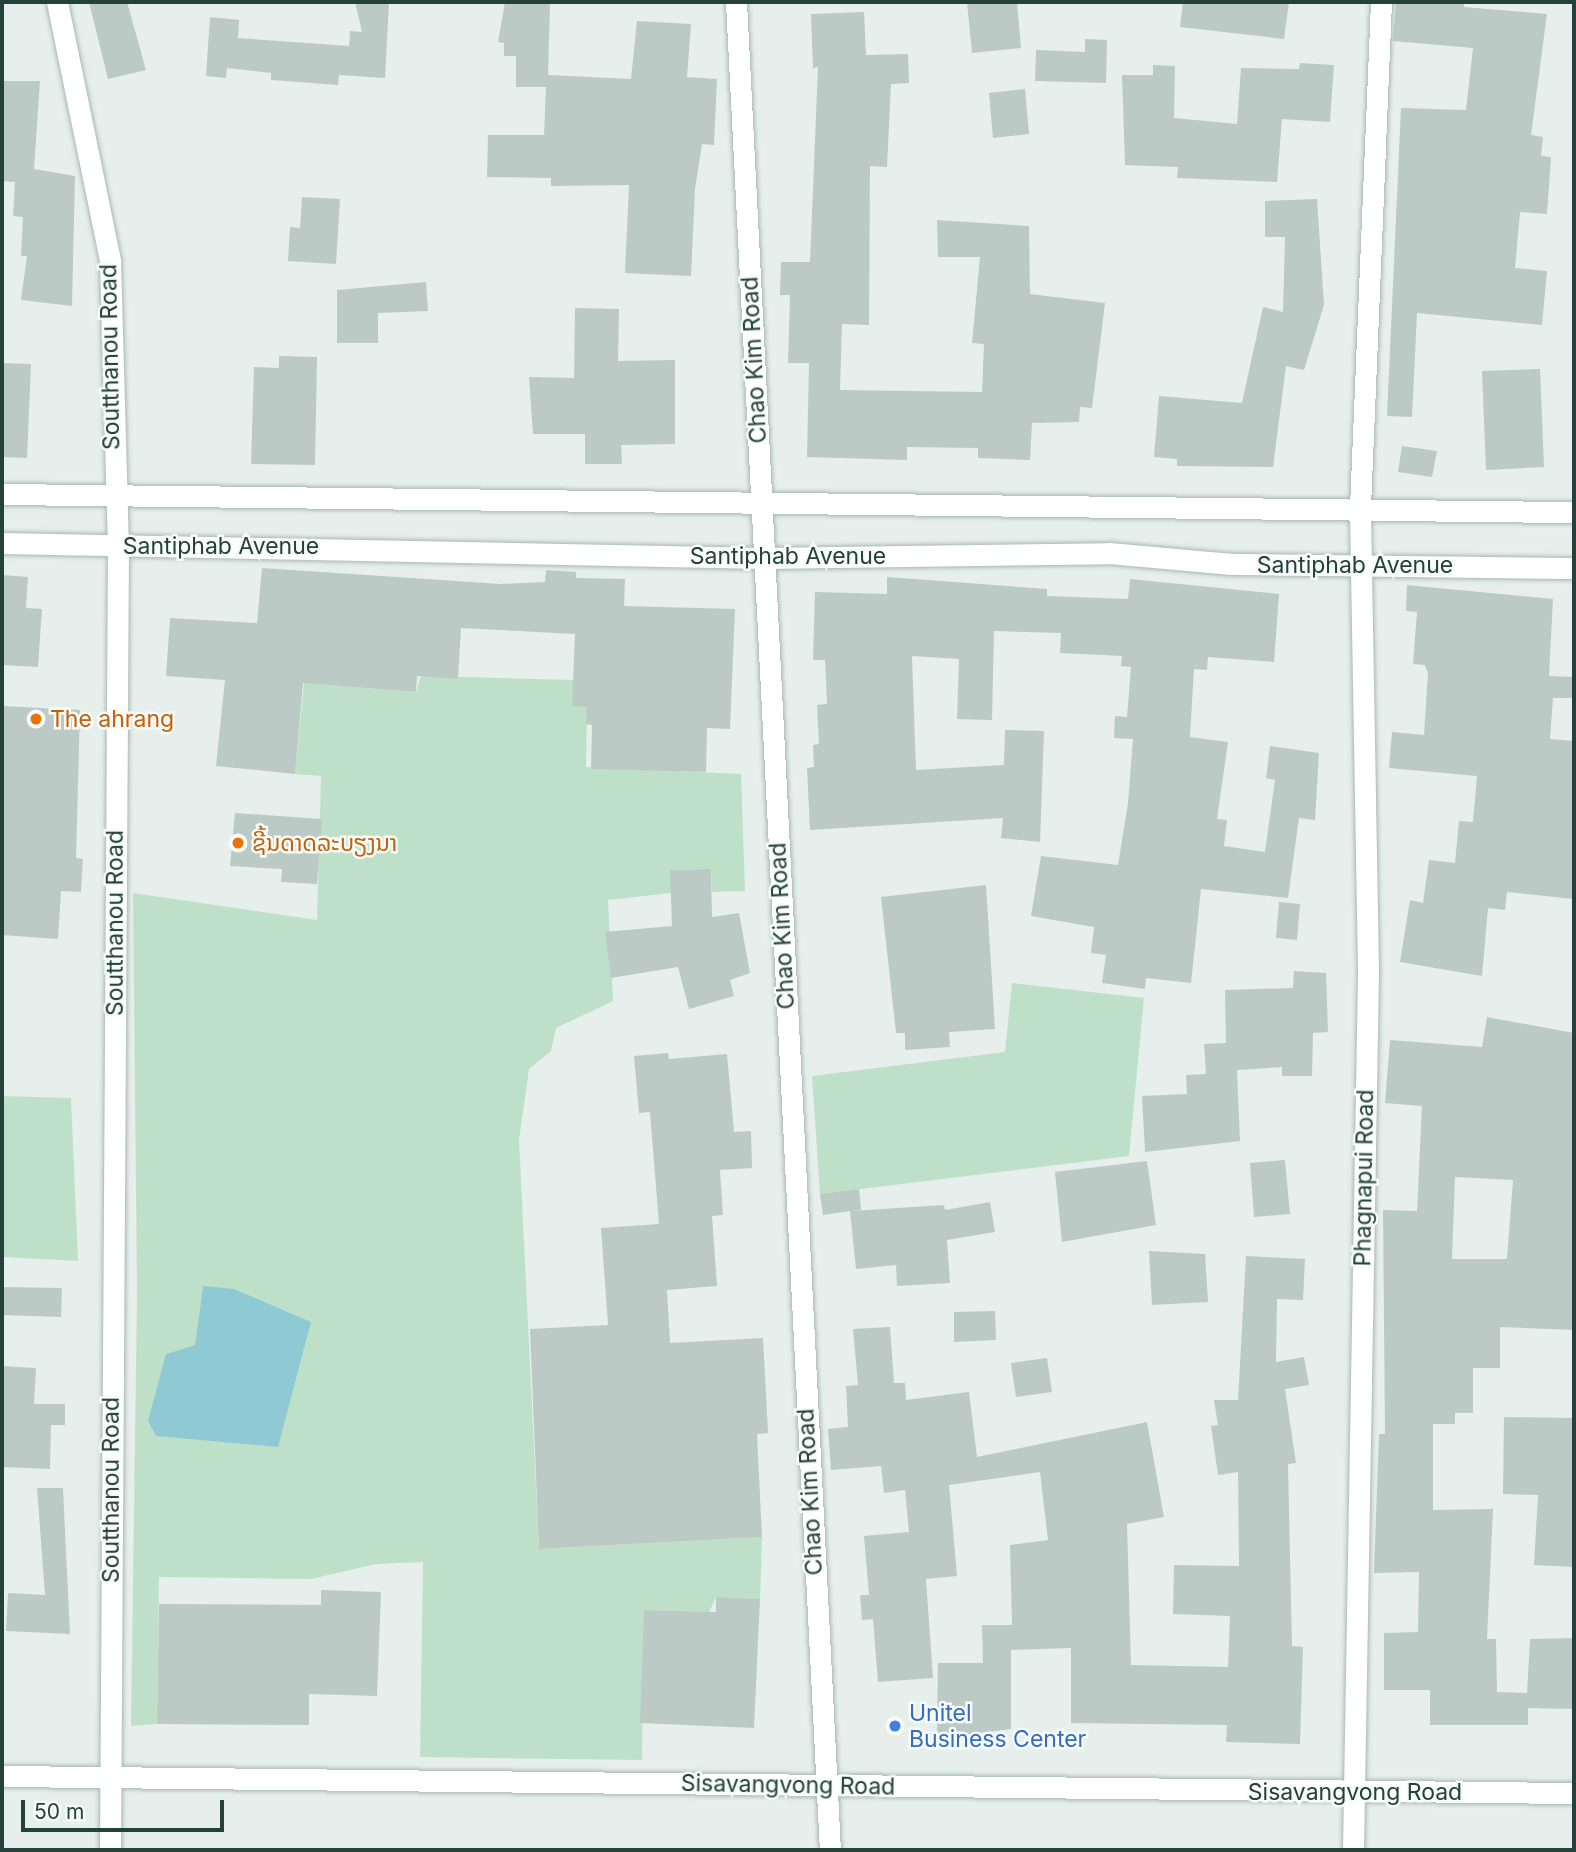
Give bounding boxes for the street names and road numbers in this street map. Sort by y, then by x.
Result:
street label: Soutthanou Road [95,264,125,450]
street label: Chao Kim Road [736,276,772,444]
street label: Santiphab Avenue [123,532,319,560]
street label: Santiphab Avenue [690,542,886,570]
street label: Santiphab Avenue [1257,551,1453,579]
street label: Soutthanou Road [101,830,129,1016]
street label: Chao Kim Road [764,842,800,1010]
street label: Phagnapui Road [1349,1089,1379,1267]
street label: Soutthanou Road [97,1397,125,1583]
street label: Chao Kim Road [792,1408,828,1576]
street label: Sisavangvong Road [681,1769,895,1801]
street label: Sisavangvong Road [1248,1778,1462,1806]

